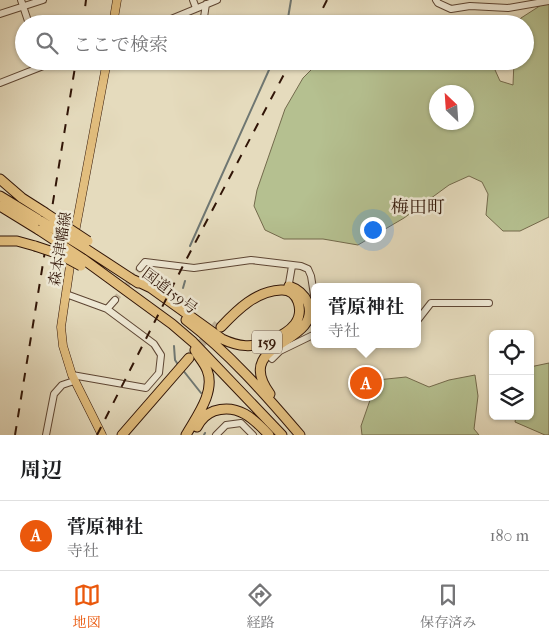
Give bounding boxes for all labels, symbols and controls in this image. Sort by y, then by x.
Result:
search box [15,15,534,70]
icon: search [33,29,61,57]
text: ここで検索 [73,34,168,56]
north arrow [429,85,474,130]
district label: 梅田町 [391,197,445,218]
street label: 森本津幡線 [45,211,75,287]
your location [360,217,386,243]
street label: 国道159号 [139,264,201,318]
popup [311,283,421,348]
text: 菅原神社 [328,296,404,318]
text: 寺社 [328,321,360,340]
map controls [489,330,534,420]
button: locate [489,330,534,375]
road number: 159 [252,331,282,354]
pin: A [350,364,382,402]
button: layers [489,375,534,420]
text: 周辺 [20,458,62,482]
text: 菅原神社 [67,516,143,538]
text: A [31,526,41,545]
text: 180 m [490,526,529,545]
text: 寺社 [67,541,99,560]
tab: 地図 [73,581,101,631]
tab: 経路 [246,581,274,631]
tab: 保存済み [420,581,476,631]

